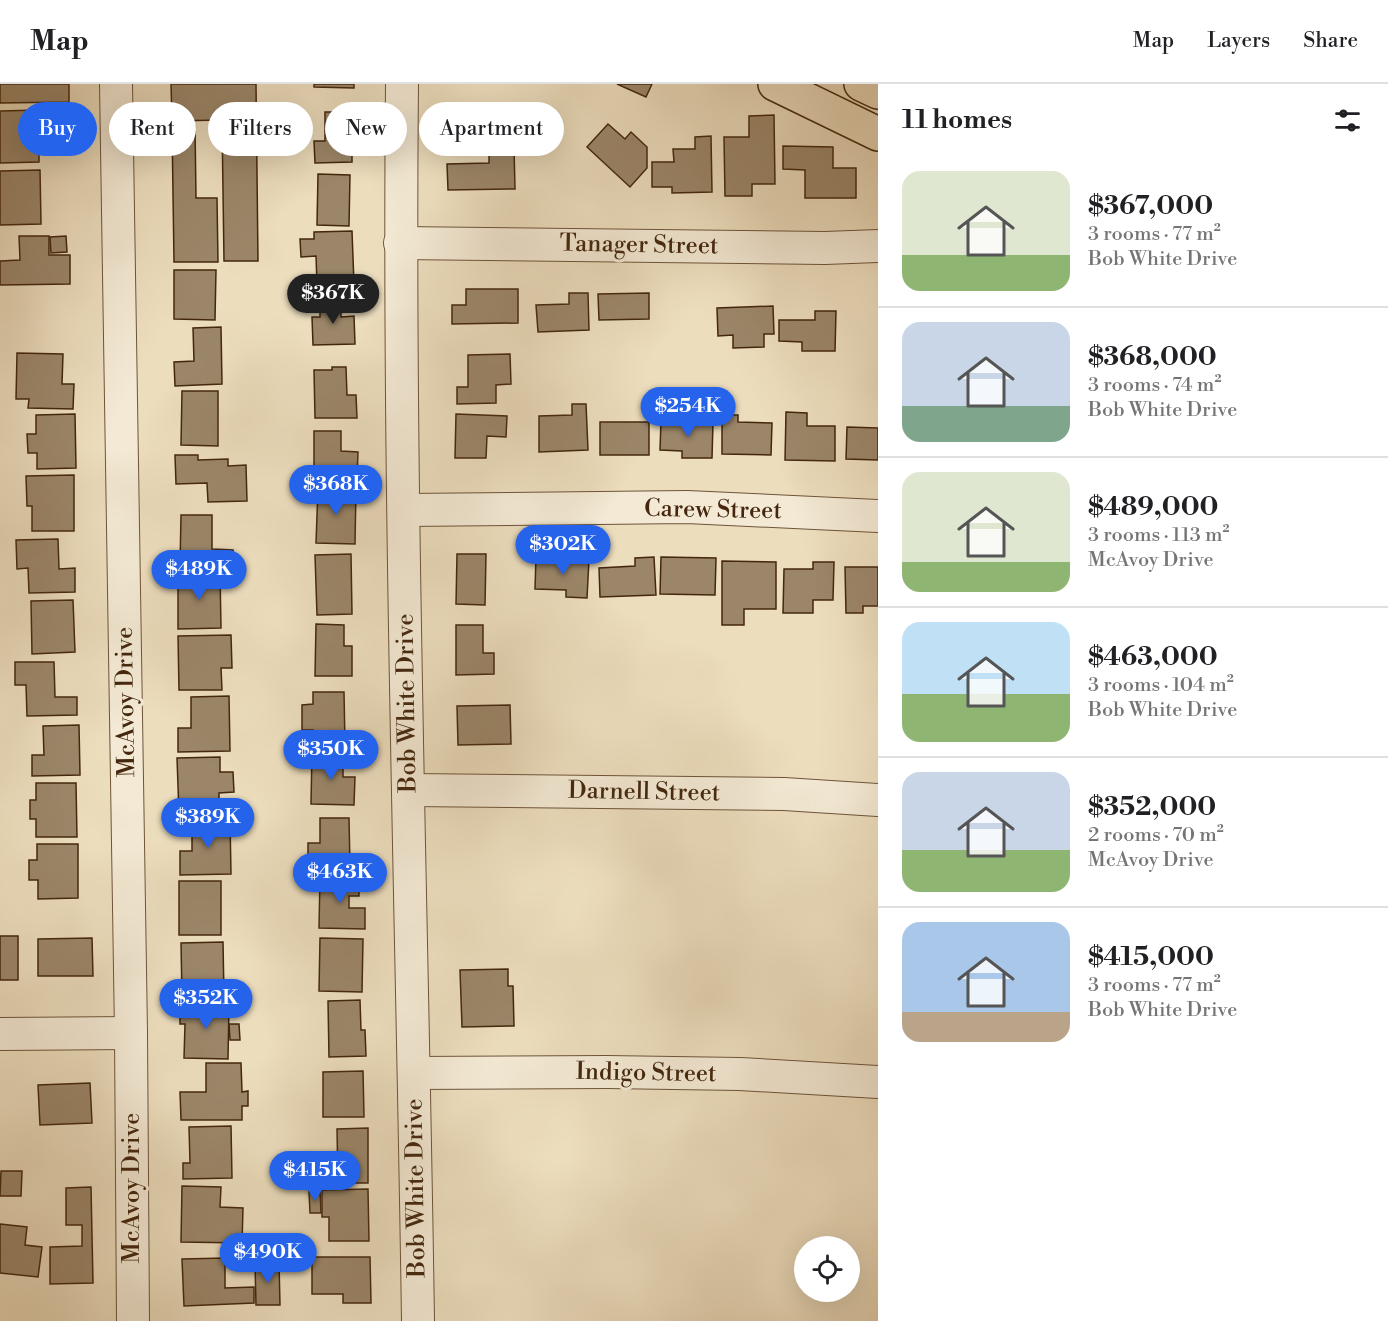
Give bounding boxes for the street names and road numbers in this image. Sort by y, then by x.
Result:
street label: Tanager Street [559,229,719,261]
street label: Carew Street [644,494,783,526]
street label: Bob White Drive [390,613,424,794]
street label: McAvoy Drive [110,626,142,778]
street label: Darnell Street [568,776,721,808]
street label: Indigo Street [575,1057,717,1089]
street label: Bob White Drive [399,1098,433,1279]
street label: McAvoy Drive [117,1113,147,1263]

